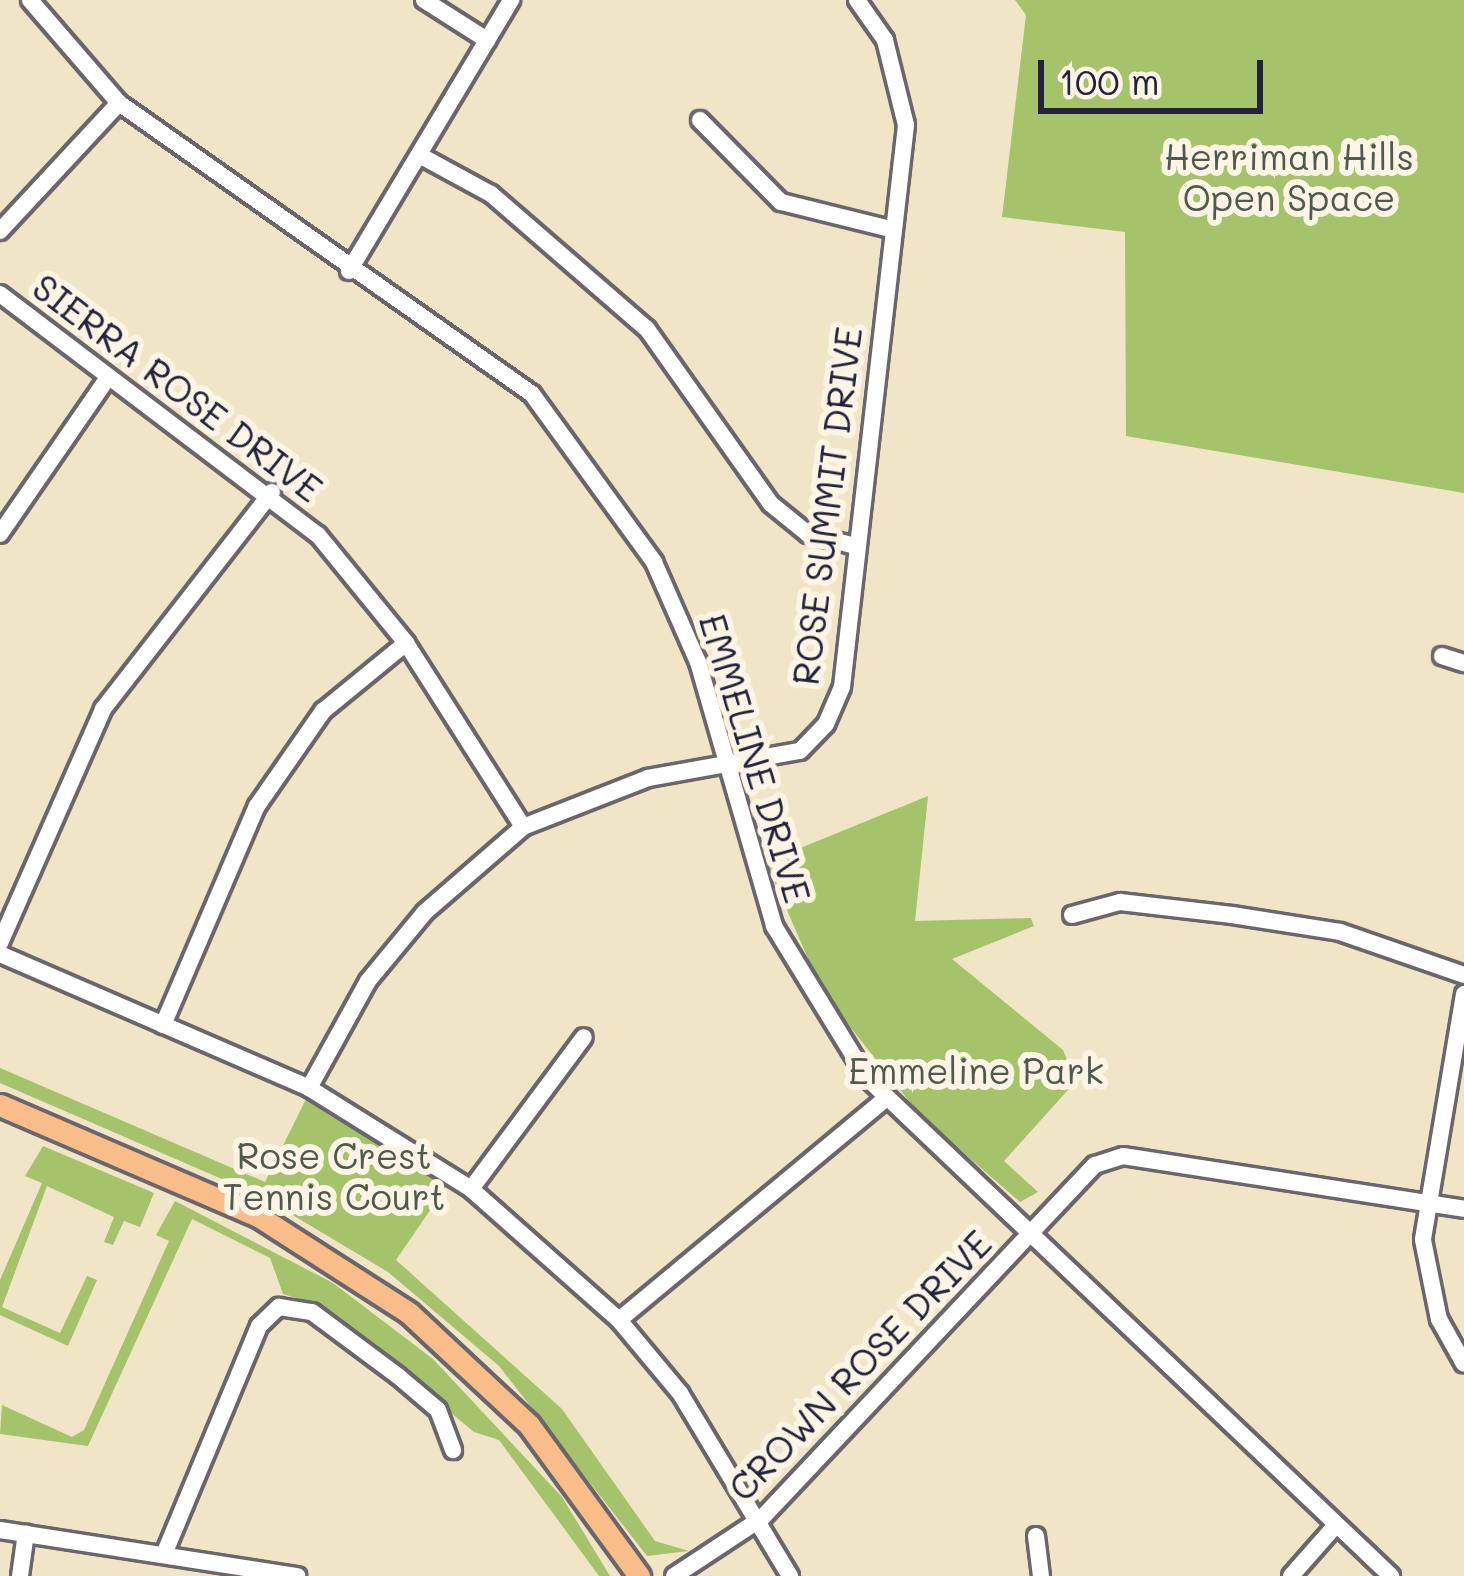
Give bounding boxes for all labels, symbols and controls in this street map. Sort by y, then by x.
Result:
scale bar [1044,36,1269,110]
text: 100 m [1059,57,1160,104]
park label: Herriman Hills Open Space [1164,133,1414,218]
street label: SIERRA ROSE DRIVE [25,264,331,510]
street label: ROSE SUMMIT DRIVE [783,325,869,687]
street label: EMMELINE DRIVE [692,609,820,907]
park label: Emmeline Park [848,1048,1104,1092]
park label: Rose Crest Tennis Court [223,1132,445,1217]
street label: CROWN ROSE DRIVE [719,1221,999,1509]

